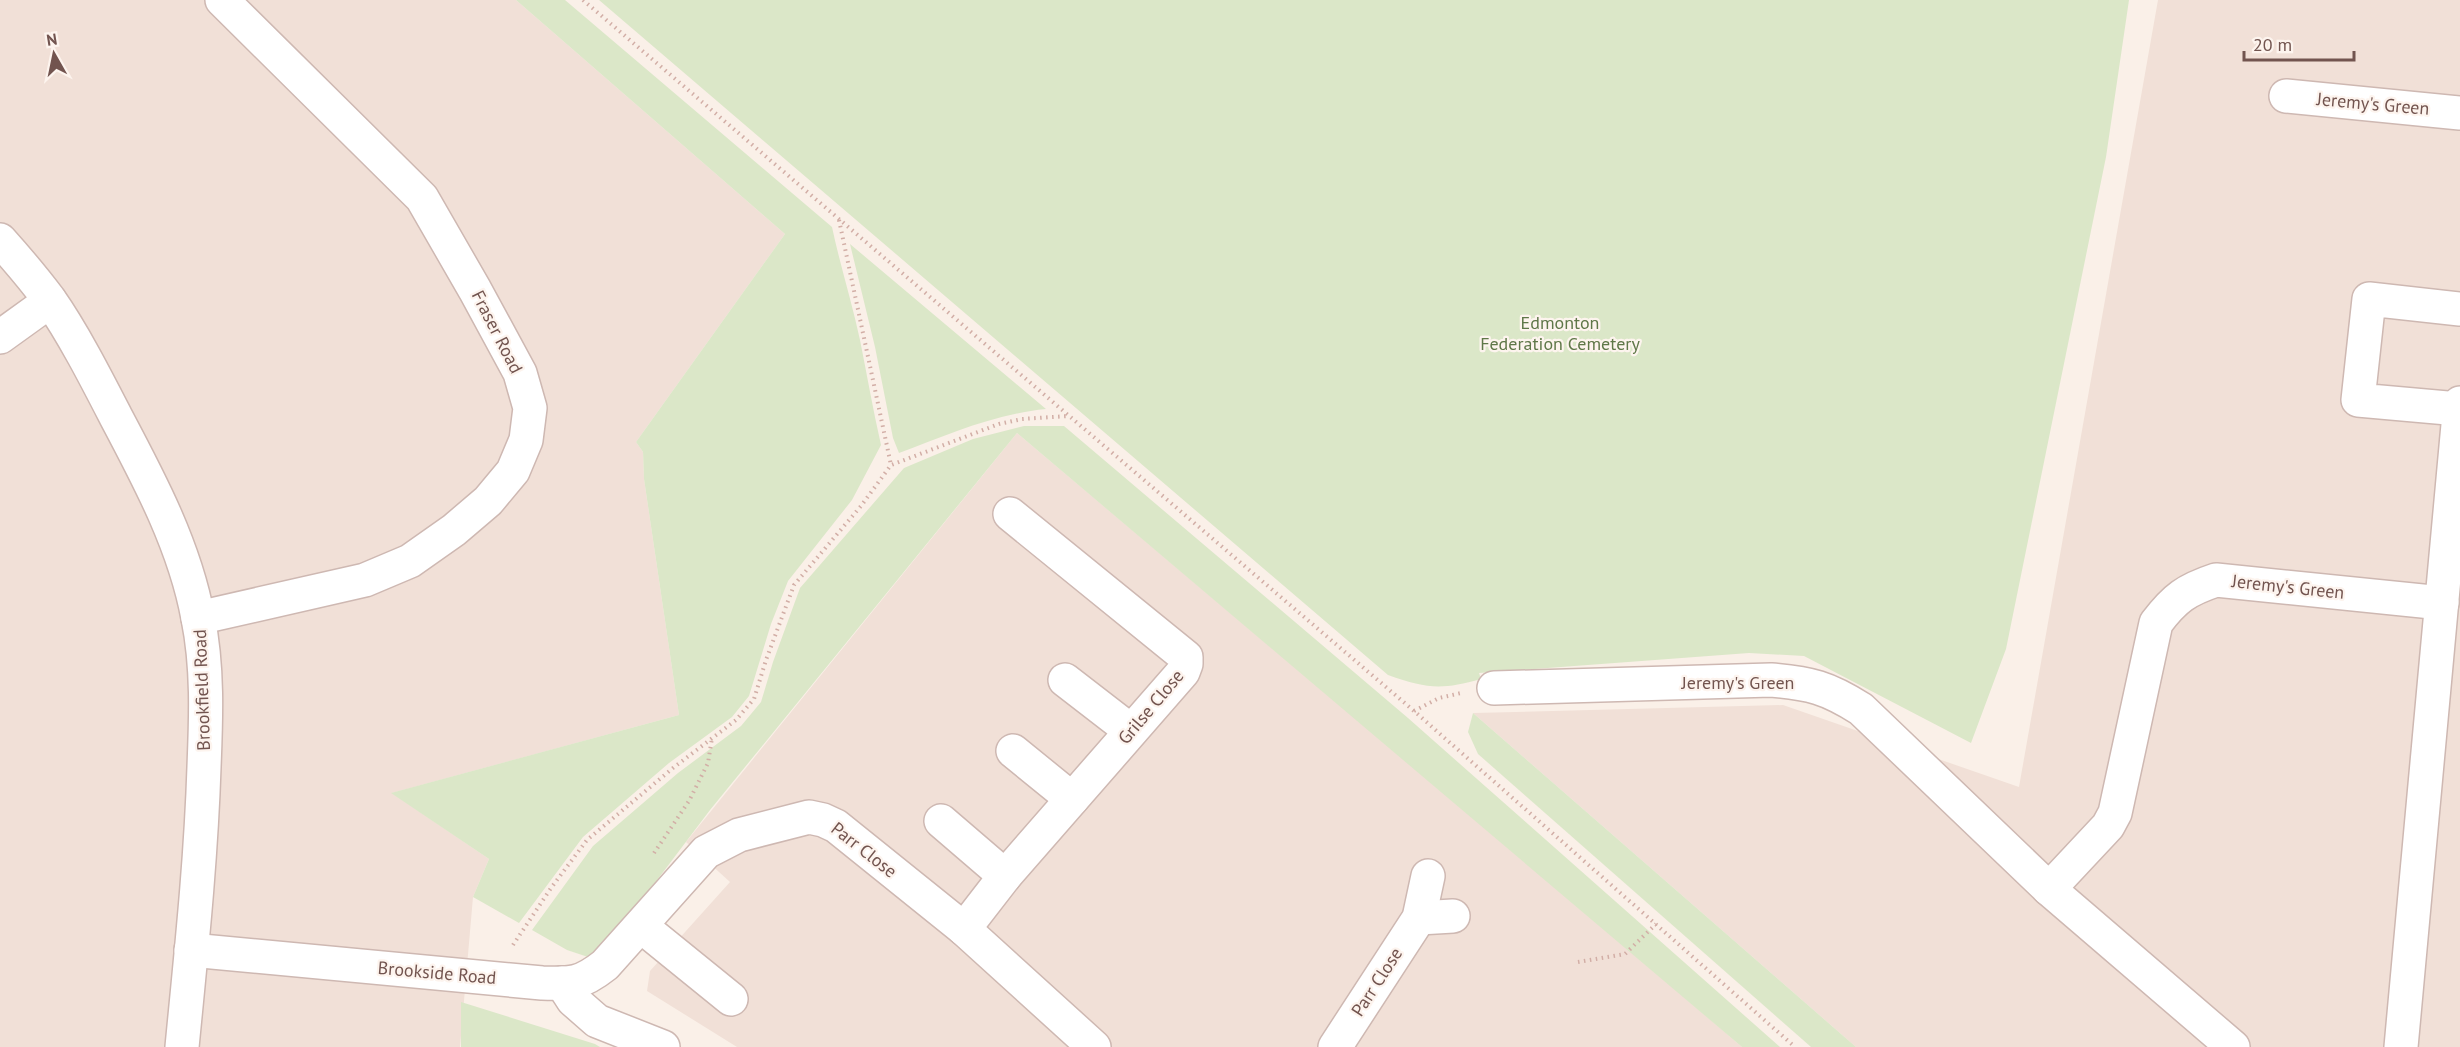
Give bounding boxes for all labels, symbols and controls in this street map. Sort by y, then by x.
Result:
north arrow [24,24,84,84]
scale bar [2244,24,2354,62]
text: N [45,28,58,50]
text: 20 m [2253,33,2292,56]
street label: Jeremy's Green [2315,87,2430,120]
street label: Fraser Road [467,286,528,377]
park label: Edmonton Federation Cemetery [1480,311,1640,355]
street label: Jeremy's Green [2230,569,2345,604]
street label: Brookfield Road [188,629,215,751]
street label: Grilse Close [1113,665,1189,749]
street label: Jeremy's Green [1681,671,1794,694]
street label: Parr Close [827,817,902,882]
street label: Parr Close [1346,943,1407,1020]
street label: Brookside Road [377,956,497,989]

